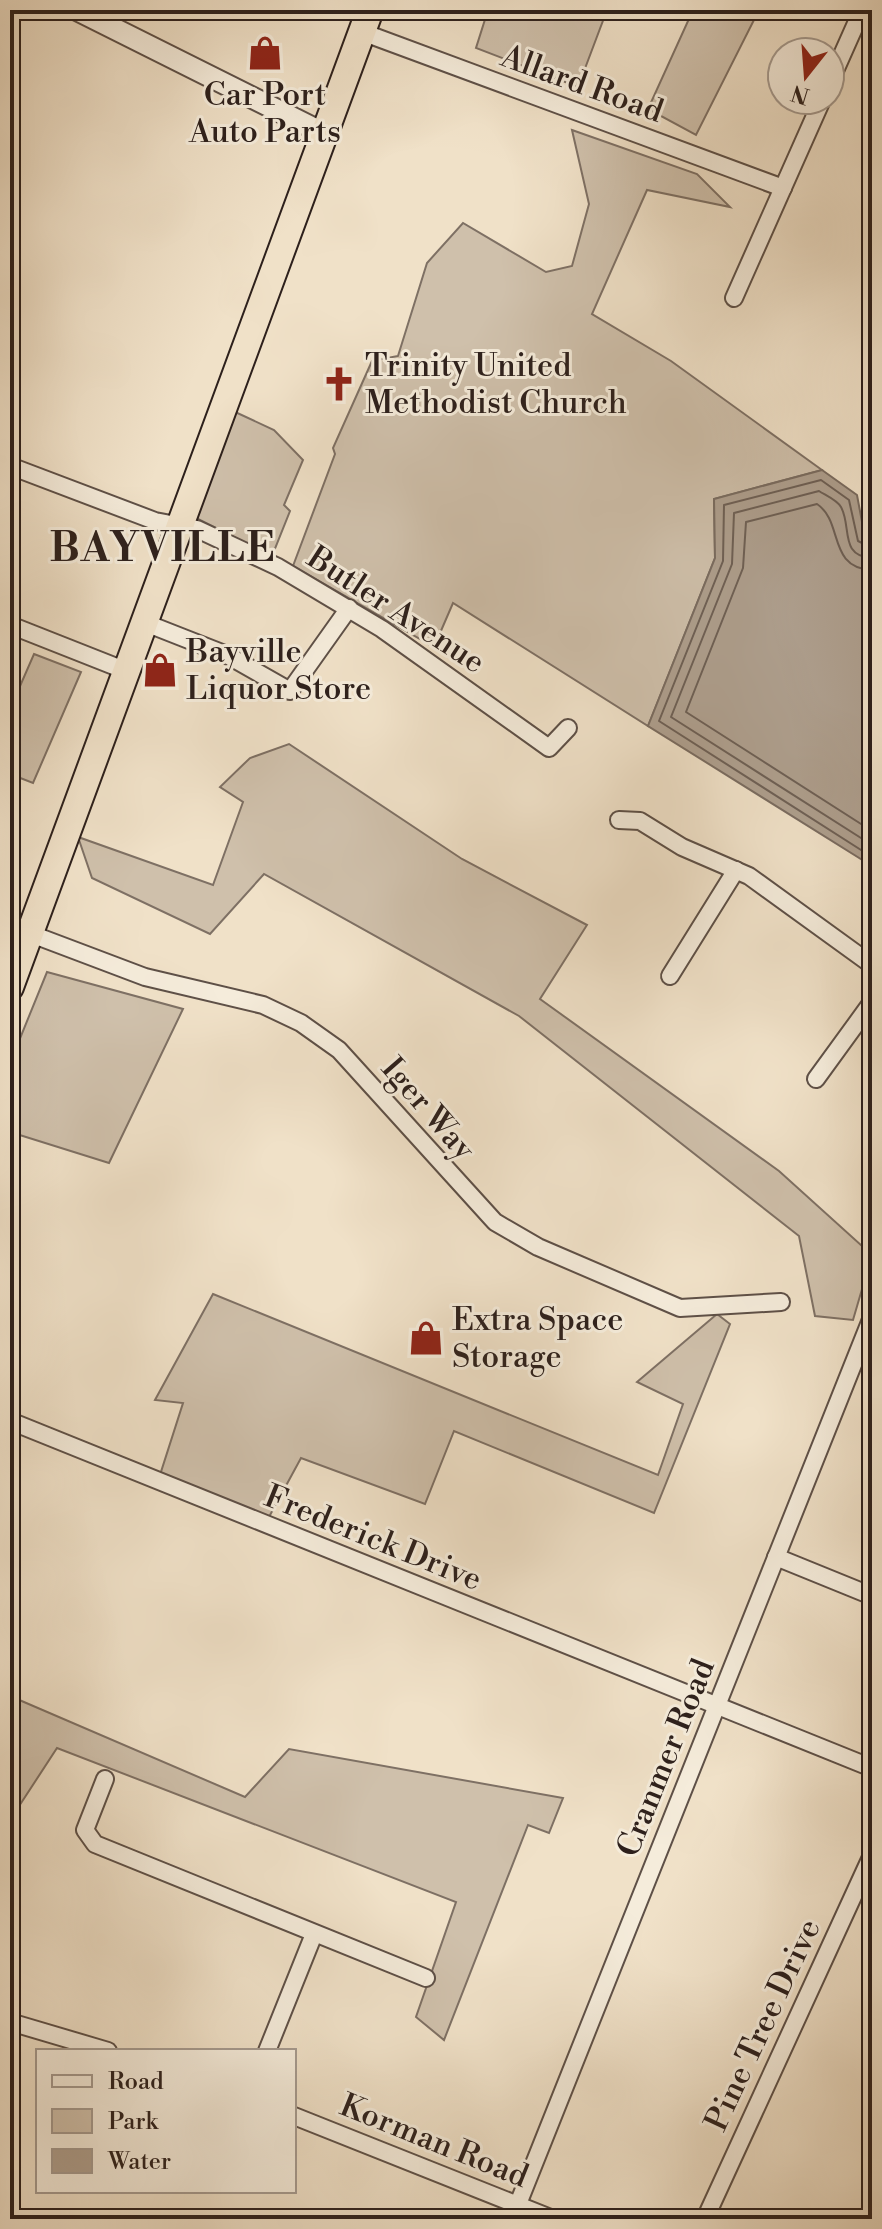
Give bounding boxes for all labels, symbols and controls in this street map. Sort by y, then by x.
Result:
shop icon: Car Port Auto Parts [246,34,284,72]
street label: Allard Road [495,36,669,132]
north arrow [766,36,846,116]
place label: Car Port Auto Parts [188,75,341,152]
text: N [788,78,813,109]
place label: Trinity United Methodist Church [365,346,627,423]
church icon: Trinity United Methodist Church [320,365,358,403]
district label: BAYVILLE [50,524,276,574]
street label: Butler Avenue [299,537,492,682]
place label: Bayville Liquor Store [185,632,371,709]
shop icon: Bayville Liquor Store [141,651,179,689]
street label: Iger Way [372,1049,484,1169]
place label: Extra Space Storage [452,1300,624,1377]
shop icon: Extra Space Storage [407,1319,445,1357]
street label: Frederick Drive [259,1476,487,1600]
street label: Cranmer Road [608,1653,724,1863]
street label: Pine Tree Drive [696,1913,830,2137]
legend [36,2049,296,2193]
text: Road [108,2067,164,2097]
street label: Korman Road [334,2085,534,2197]
text: Park [108,2107,159,2137]
text: Water [107,2147,171,2177]

